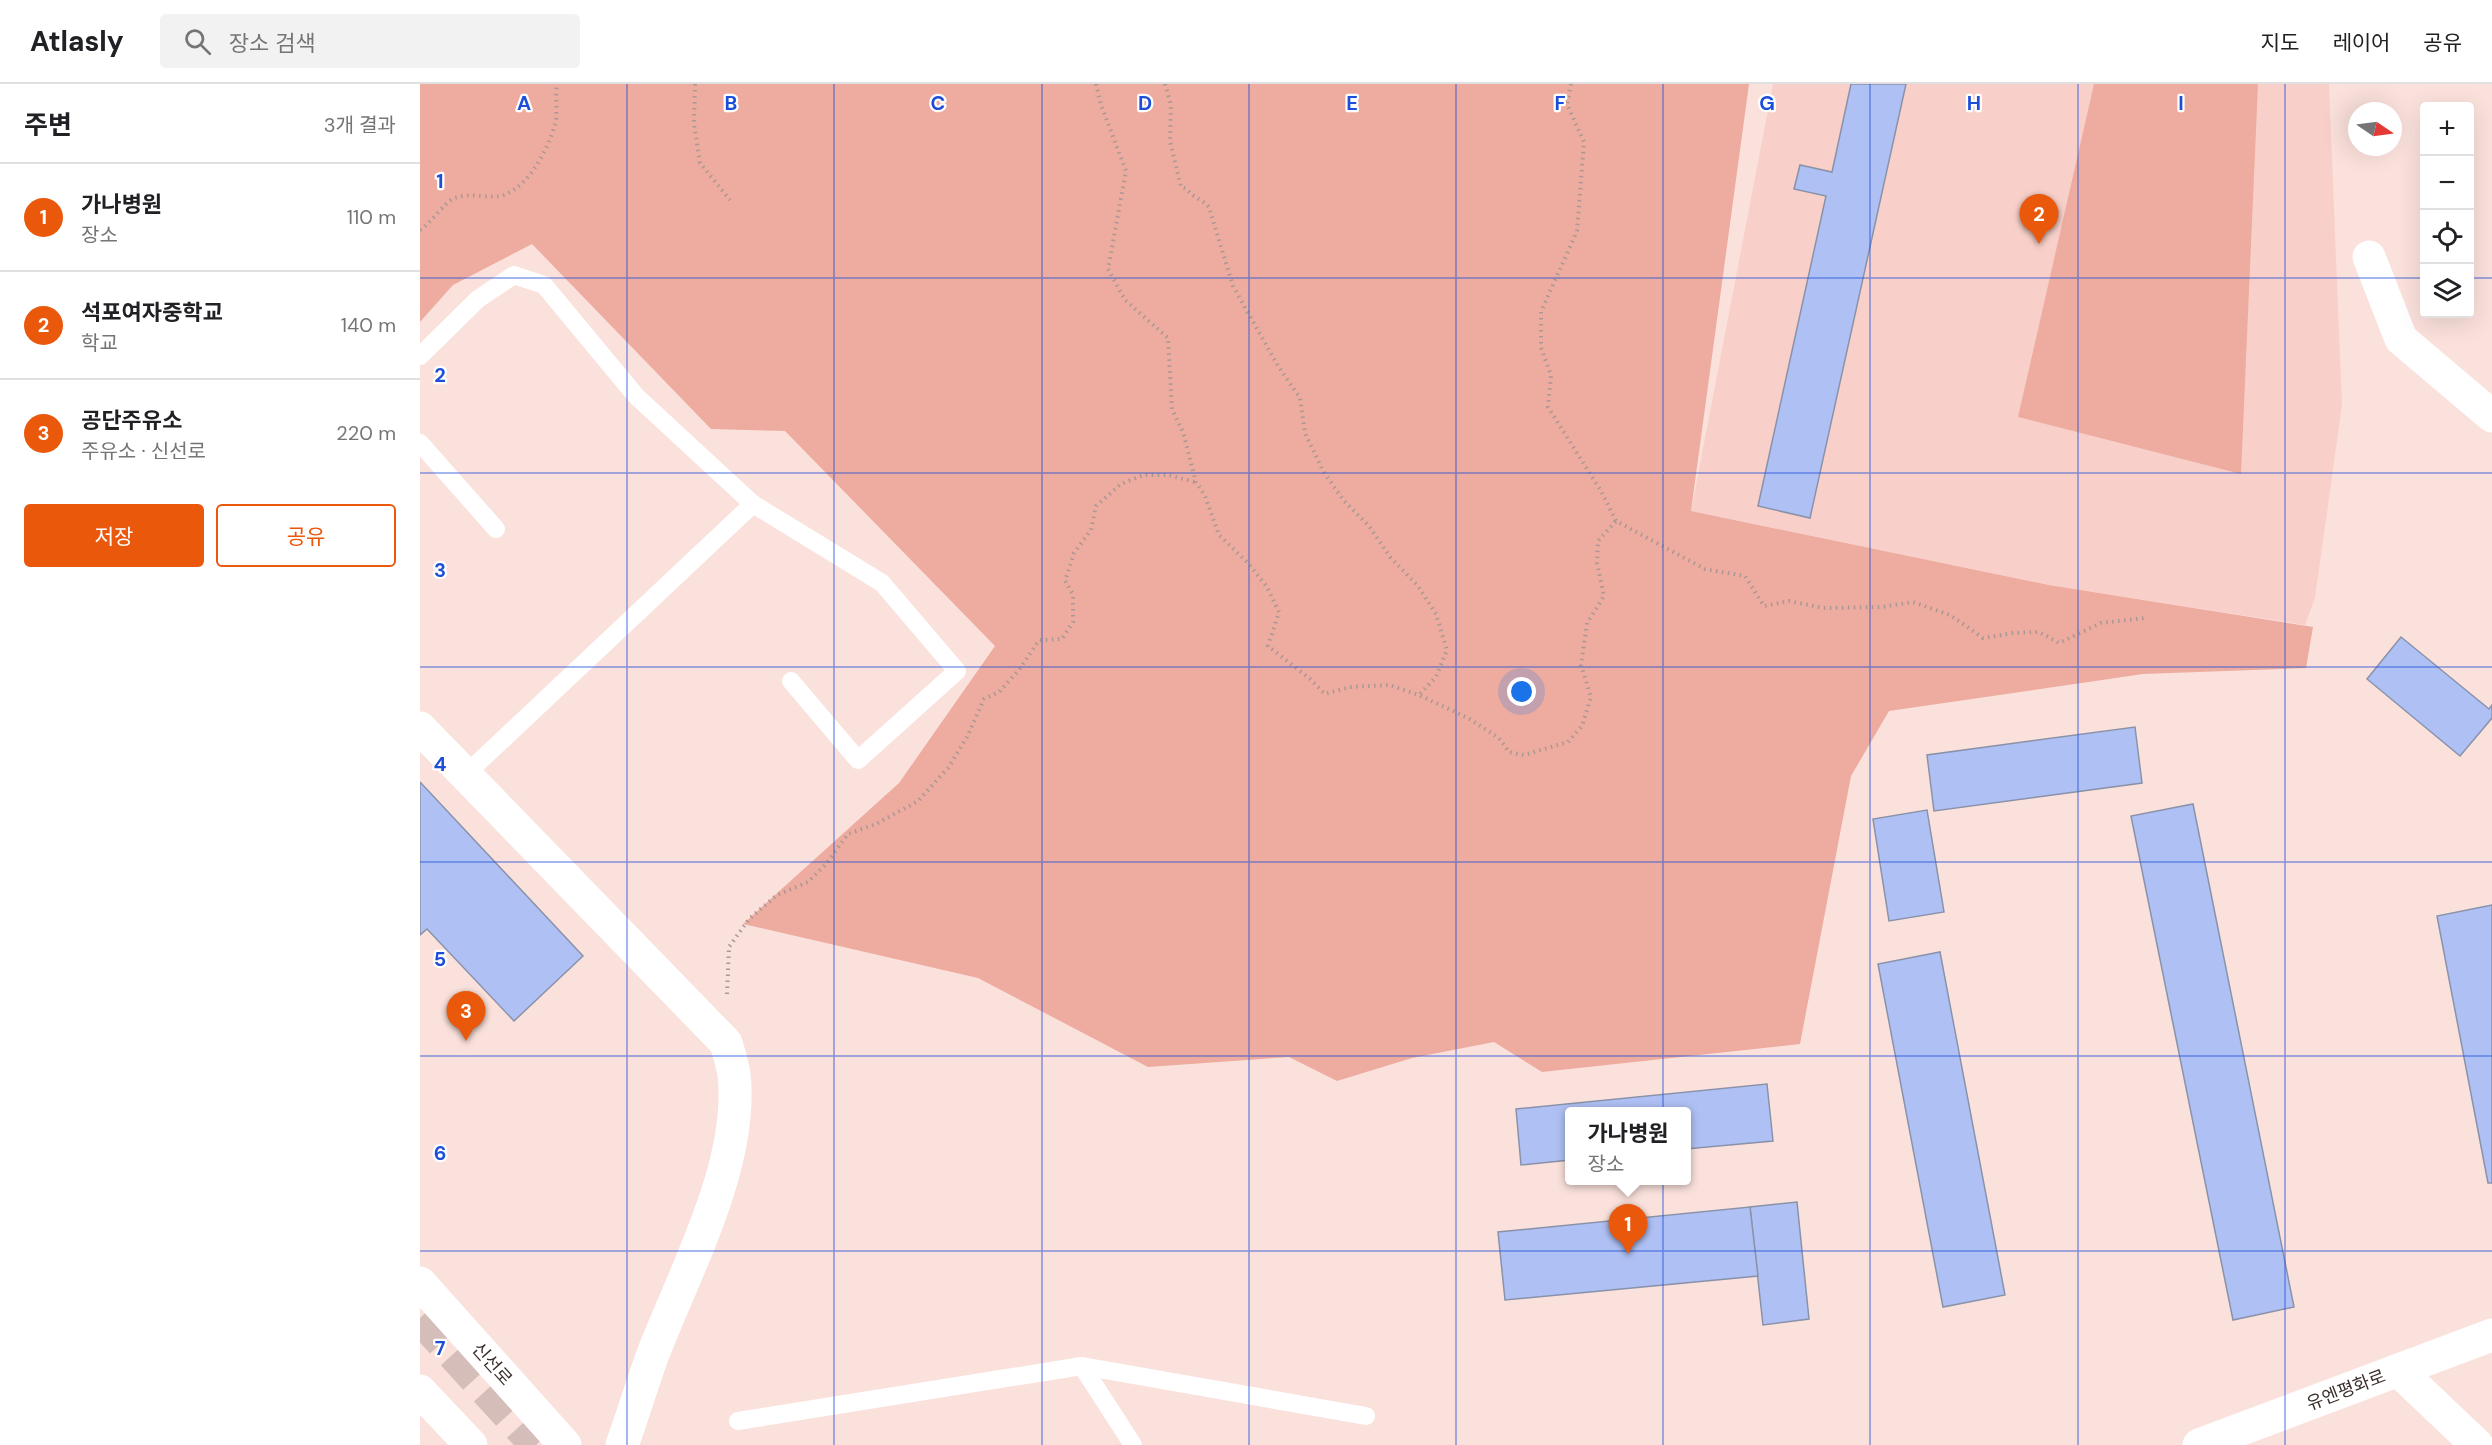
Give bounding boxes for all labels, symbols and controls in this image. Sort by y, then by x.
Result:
search box [160,14,580,68]
text: Atlasly [30,23,124,60]
icon: search [181,25,214,58]
text: 장소 검색 [229,29,316,58]
text: 지도 [2261,29,2299,57]
text: 레이어 [2332,29,2390,57]
text: 공유 [2423,29,2462,57]
text: A [517,90,531,116]
text: B [725,90,737,116]
text: C [931,90,945,116]
text: D [1138,90,1152,116]
text: E [1346,90,1358,116]
text: F [1554,90,1566,116]
text: G [1759,90,1775,116]
text: H [1967,90,1981,116]
text: I [2178,90,2184,116]
north arrow [2348,102,2402,156]
map controls [2420,102,2474,318]
button: + [2420,102,2474,156]
text: 주변 [24,108,72,142]
text: 3개 결과 [324,112,396,138]
button: − [2420,156,2474,210]
text: 1 [436,168,444,194]
text: 가나병원 [81,190,162,219]
pin: 2 [2020,194,2058,244]
text: 1 [40,204,47,230]
text: 110 m [347,204,396,230]
button: locate [2420,210,2474,264]
text: 장소 [81,222,118,248]
button: layers [2420,264,2474,318]
text: 석포여자중학교 [81,298,223,327]
text: 2 [38,312,49,338]
text: 140 m [341,312,396,338]
text: 학교 [81,330,118,356]
text: 2 [434,362,446,388]
text: 공단주유소 [81,406,182,435]
text: 3 [37,420,50,446]
text: 220 m [336,420,396,446]
text: 주유소 · 신선로 [81,438,206,464]
button: 저장 [24,504,204,567]
button: 공유 [216,504,396,567]
text: 3 [434,557,446,583]
your location [1507,677,1536,706]
text: 4 [434,751,447,777]
text: 5 [434,946,446,972]
pin: 3 [446,992,486,1041]
popup [1565,1107,1691,1185]
text: 가나병원 [1588,1119,1668,1148]
text: 6 [434,1140,446,1166]
text: 장소 [1588,1151,1624,1177]
pin: 1 [1608,1204,1648,1254]
text: 7 [435,1335,446,1361]
street label: 신선로 [466,1338,518,1390]
street label: 유엔평화로 [2303,1364,2389,1416]

